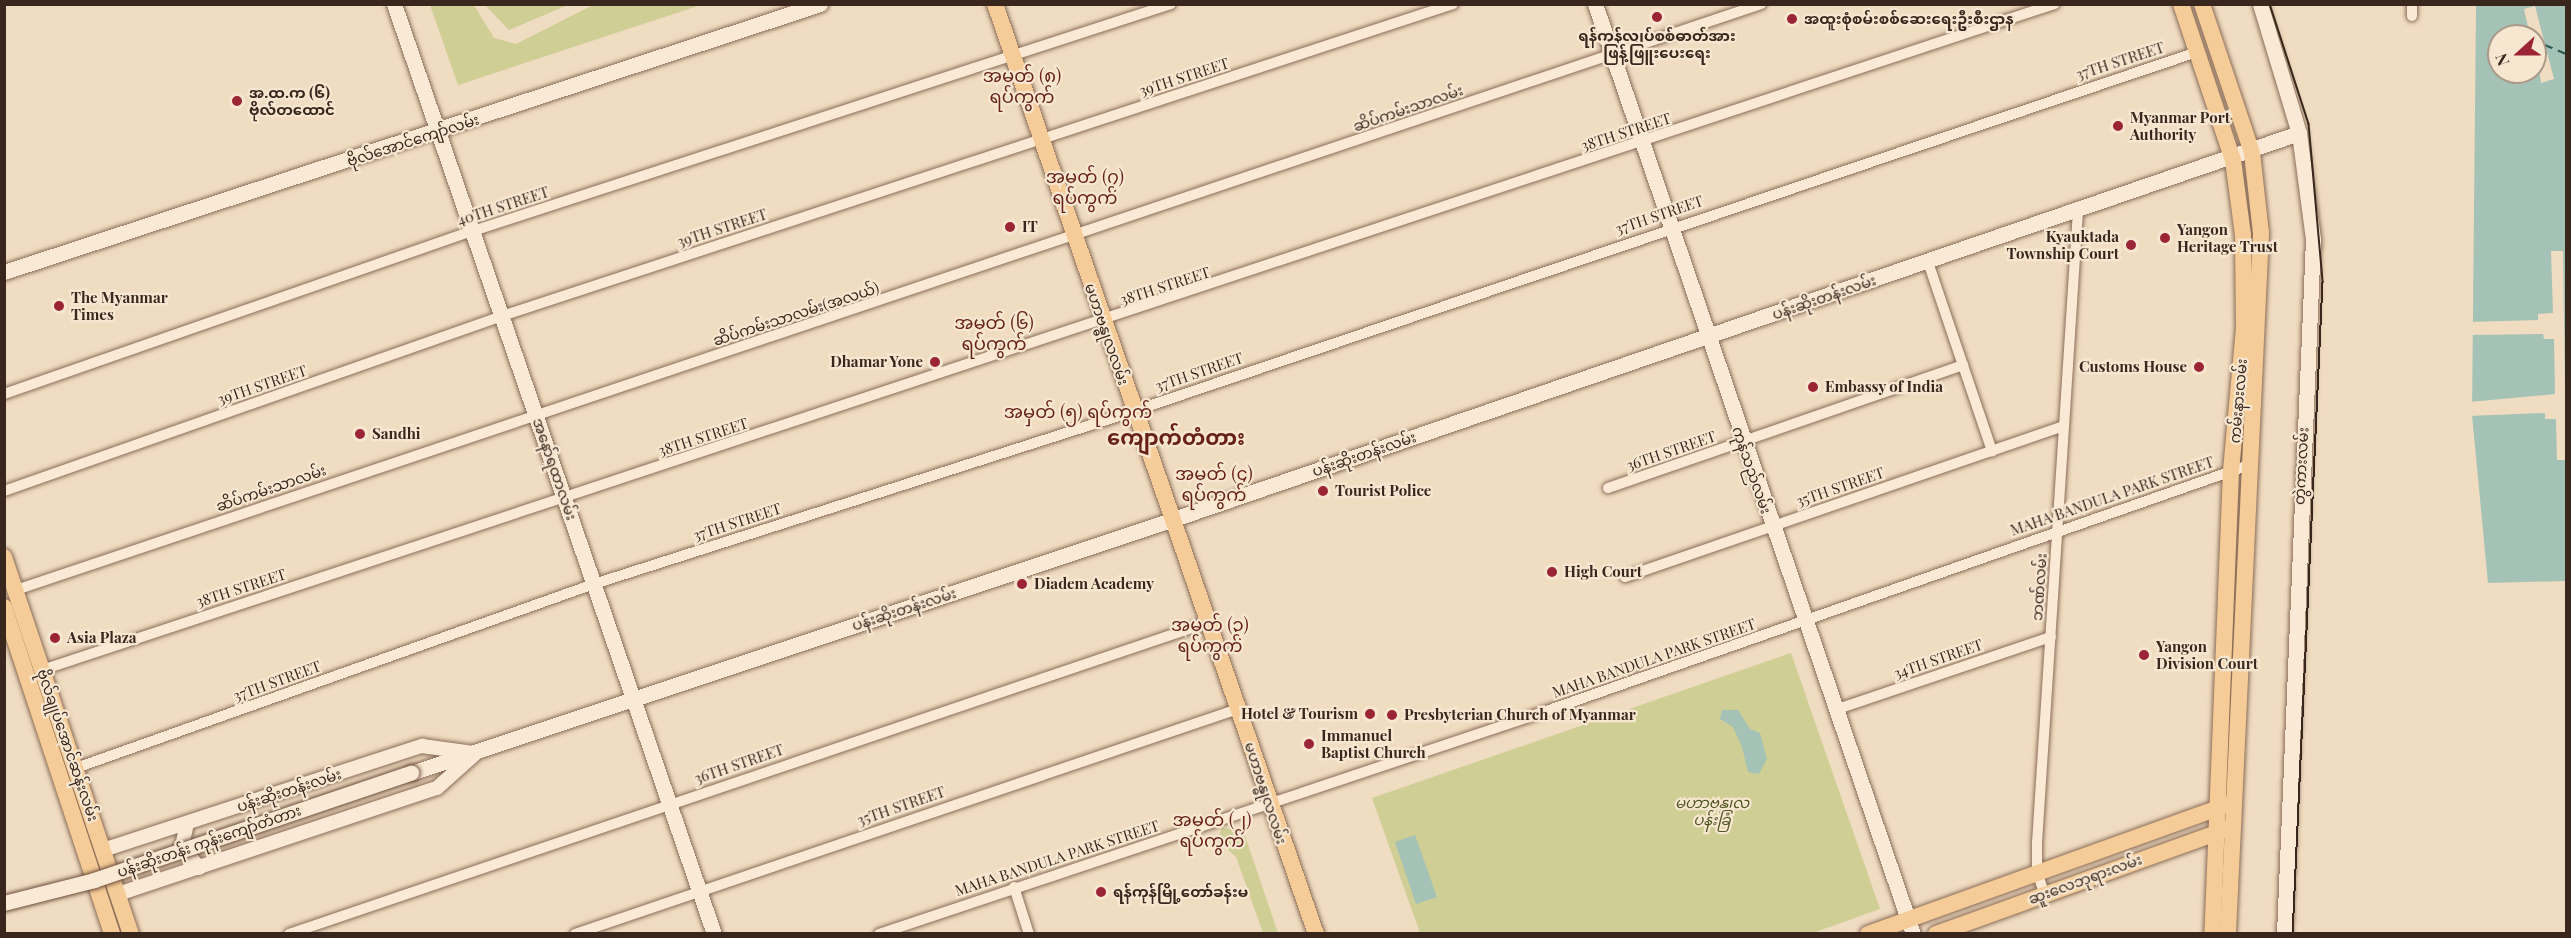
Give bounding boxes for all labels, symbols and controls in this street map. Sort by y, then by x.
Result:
marker: ရန်ကုန်လျှပ်စစ်ဓာတ်အား ဖြန့်ဖြူးပေးရေး [1650,10,1664,24]
place label: အထူးစုံစမ်းစစ်ဆေးရေးဦးစီးဌာန [1804,10,2014,28]
marker: အထူးစုံစမ်းစစ်ဆေးရေးဦးစီးဌာန [1785,12,1799,26]
north arrow [2487,24,2547,84]
place label: ရန်ကုန်လျှပ်စစ်ဓာတ်အား ဖြန့်ဖြူးပေးရေး [1578,26,1736,61]
street label: 37TH STREET [2073,38,2167,84]
text: N [2490,51,2513,69]
street label: 39TH STREET [1137,54,1231,100]
district label: အမှတ် (၈) ရပ်ကွက် [983,65,1061,107]
street label: ဆိပ်ကမ်းသာလမ်း [1351,81,1465,135]
place label: အ.ထ.က (၆) ဗိုလ်တထောင် [249,83,335,118]
marker: အ.ထ.က (၆) ဗိုလ်တထောင် [230,94,244,108]
place label: Myanmar Port Authority [2130,108,2230,143]
street label: 38TH STREET [1579,109,1673,155]
street label: ဗိုလ်အောင်ကျော်လမ်း [345,110,481,170]
marker: Myanmar Port Authority [2111,119,2125,133]
district label: အမှတ် (၇) ရပ်ကွက် [1046,166,1124,208]
street label: 40TH STREET [455,183,551,229]
street label: 37TH STREET [1613,192,1705,238]
street label: 39TH STREET [675,205,769,251]
place label: IT [1022,218,1038,236]
marker: IT [1003,220,1017,234]
place label: Yangon Heritage Trust [2177,220,2278,255]
place label: Kyauktada Township Court [2007,227,2119,262]
marker: Yangon Heritage Trust [2158,231,2172,245]
marker: Kyauktada Township Court [2124,238,2138,252]
street label: 38TH STREET [1118,263,1212,309]
street label: ပန်းဆိုးတန်းလမ်း [1770,271,1878,323]
street label: ဆိပ်ကမ်းသာလမ်း(အလယ်) [711,279,881,349]
street label: မဟာဗန္ဓုလလမ်း [1081,281,1133,387]
place label: The Myanmar Times [71,288,168,323]
marker: The Myanmar Times [52,299,66,313]
district label: အမှတ် (၆) ရပ်ကွက် [954,312,1034,354]
street label: 37TH STREET [1153,349,1245,395]
place label: Dhamar Yone [829,353,923,371]
marker: Dhamar Yone [928,355,942,369]
place label: Customs House [2079,358,2187,376]
street label: ကမ်းနားလမ်း [2225,358,2251,444]
marker: Customs House [2192,360,2206,374]
street label: 39TH STREET [215,361,309,409]
place label: Embassy of India [1825,378,1943,396]
marker: Embassy of India [1806,380,1820,394]
district label: အမှတ် (၅) ရပ်ကွက် [1004,400,1152,422]
street label: 38TH STREET [656,414,750,460]
street label: အနော်ရထာလမ်း [529,416,581,522]
district label: ကျောက်တံတား [1107,423,1245,449]
street label: ကုန်သည်လမ်း [1729,424,1775,516]
place label: Sandhi [372,425,421,443]
marker: Sandhi [353,427,367,441]
street label: 36TH STREET [1624,427,1718,475]
street label: တွဲကားလမ်း [2290,427,2312,505]
street label: ပန်းဆိုးတန်းလမ်း [1310,428,1418,480]
street label: MAHA BANDULA PARK STREET [2008,453,2216,539]
street label: ဆိပ်ကမ်းသာလမ်း [214,461,328,515]
district label: အမှတ် (၄) ရပ်ကွက် [1175,463,1253,506]
street label: 35TH STREET [1794,463,1886,511]
place label: Tourist Police [1335,482,1431,500]
marker: Tourist Police [1316,484,1330,498]
street label: 37TH STREET [690,499,784,545]
street label: ဘဏ်လမ်း [2028,553,2050,621]
place label: High Court [1564,563,1642,581]
street label: 38TH STREET [194,565,288,611]
marker: High Court [1545,565,1559,579]
place label: Diadem Academy [1034,575,1154,593]
marker: Diadem Academy [1015,577,1029,591]
street label: ပန်းဆိုးတန်းလမ်း [849,584,959,634]
district label: အမှတ် (၃) ရပ်ကွက် [1171,614,1249,656]
street label: MAHA BANDULA PARK STREET [1550,615,1758,701]
place label: Asia Plaza [67,629,137,647]
marker: Asia Plaza [48,631,62,645]
street label: 34TH STREET [1891,635,1985,683]
place label: Yangon Division Court [2156,637,2258,672]
marker: Yangon Division Court [2137,648,2151,662]
street label: 37TH STREET [231,657,323,705]
street label: ဗိုလ်ချုပ်အောင်ဆန်းလမ်း [33,667,103,823]
place label: Hotel & Tourism [1241,705,1358,723]
place label: Presbyterian Church of Myanmar [1404,706,1636,724]
marker: Hotel & Tourism [1363,707,1377,721]
marker: Presbyterian Church of Myanmar [1385,708,1399,722]
place label: Immanuel Baptist Church [1321,726,1426,761]
marker: Immanuel Baptist Church [1302,737,1316,751]
street label: 36TH STREET [692,740,786,788]
street label: မဟာဗန္ဓုလလမ်း [1241,740,1291,846]
street label: ပန်းဆိုးတန်းလမ်း [234,765,344,815]
street label: 35TH STREET [855,782,947,830]
park label: မဟာဗန္ဓုလ ပန်းခြံ [1675,793,1749,828]
street label: ပန်းဆိုးတန်း ကုန်းကျော်တံတား [115,801,303,881]
district label: အမှတ် (၂) ရပ်ကွက် [1173,809,1251,852]
street label: MAHA BANDULA PARK STREET [952,816,1162,900]
street label: ဆူးလေဘုရားလမ်း [2026,850,2144,908]
place label: ရန်ကုန်မြို့တော်ခန်းမ [1113,883,1248,901]
marker: ရန်ကုန်မြို့တော်ခန်းမ [1094,885,1108,899]

